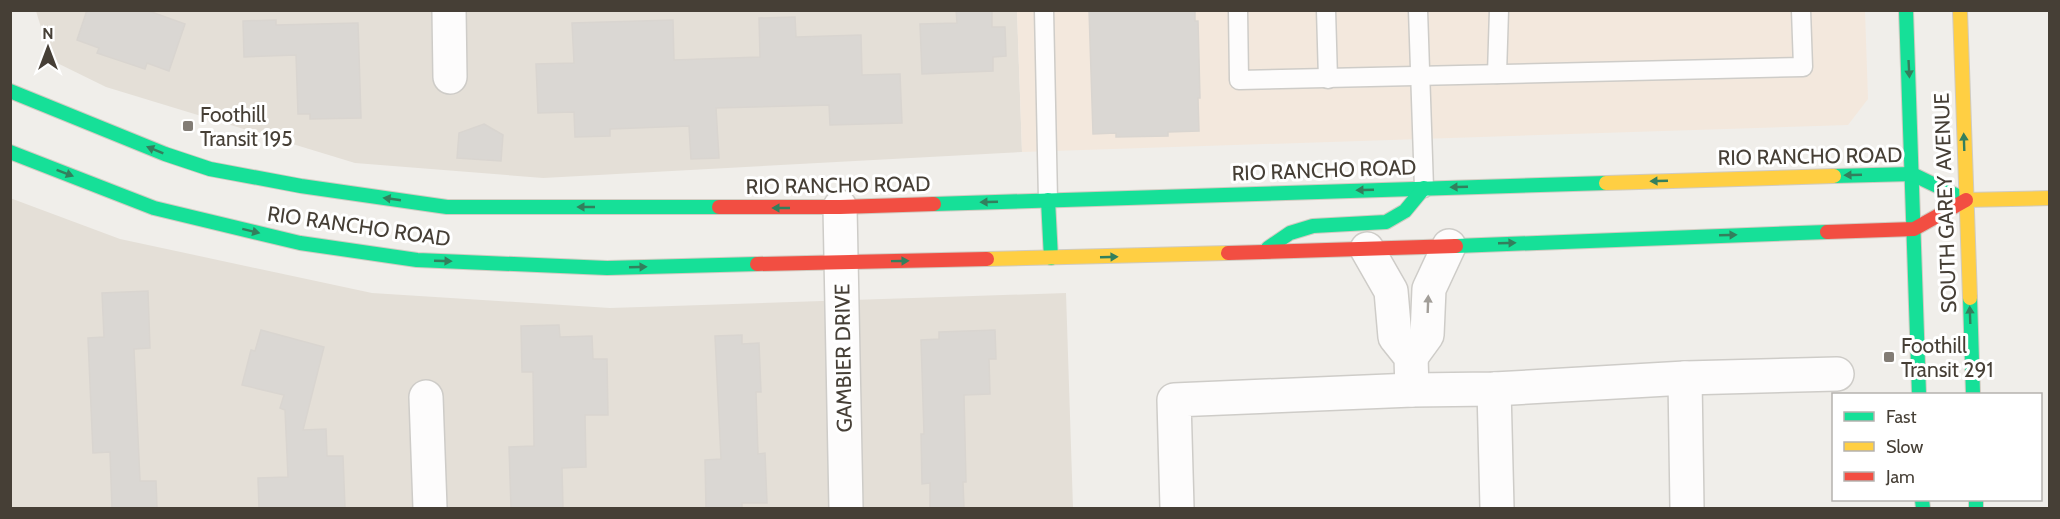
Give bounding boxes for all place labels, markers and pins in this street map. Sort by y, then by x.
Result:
place label: Foothill Transit 195 [200,102,293,151]
marker: Foothill Transit 195 [181,119,195,133]
place label: Foothill Transit 291 [1901,333,1993,382]
marker: Foothill Transit 291 [1882,350,1896,364]

